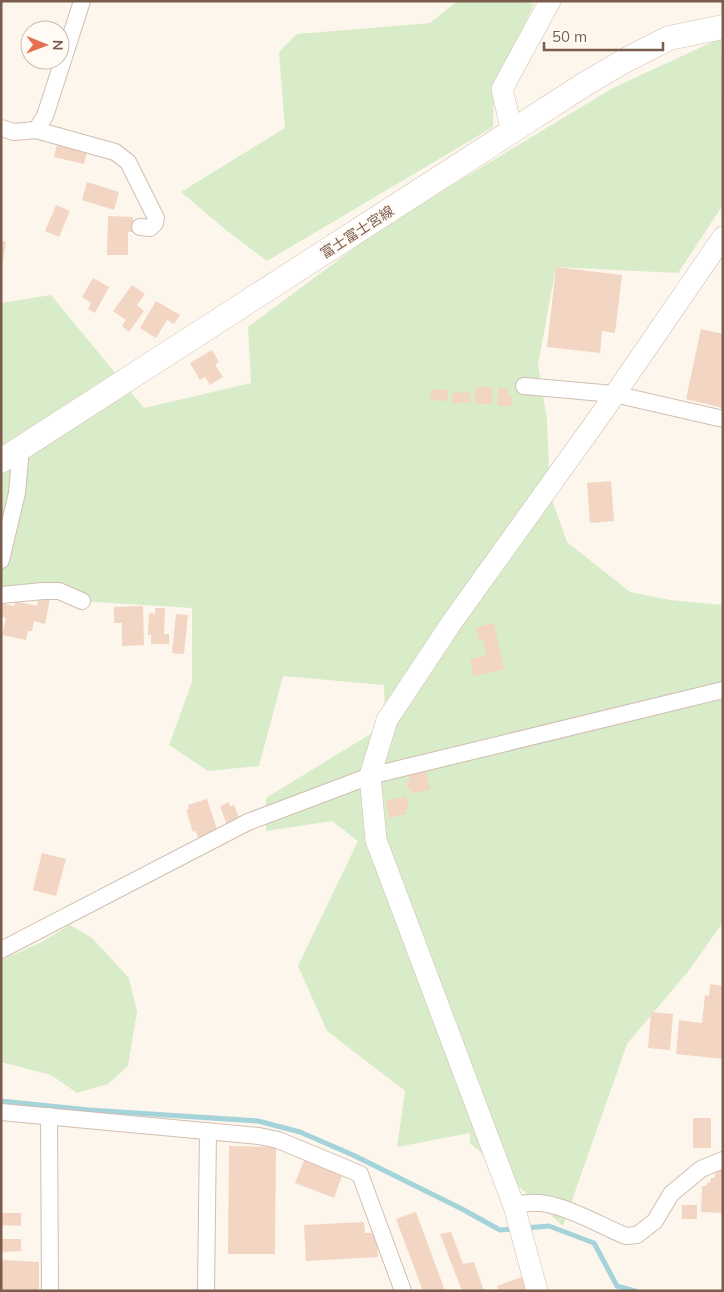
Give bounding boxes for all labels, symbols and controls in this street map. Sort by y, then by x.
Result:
north arrow [20,20,70,70]
scale bar [544,20,663,52]
text: 50 m [552,27,587,46]
text: N [49,40,67,51]
street label: 富士富士宮線 [317,202,397,262]

